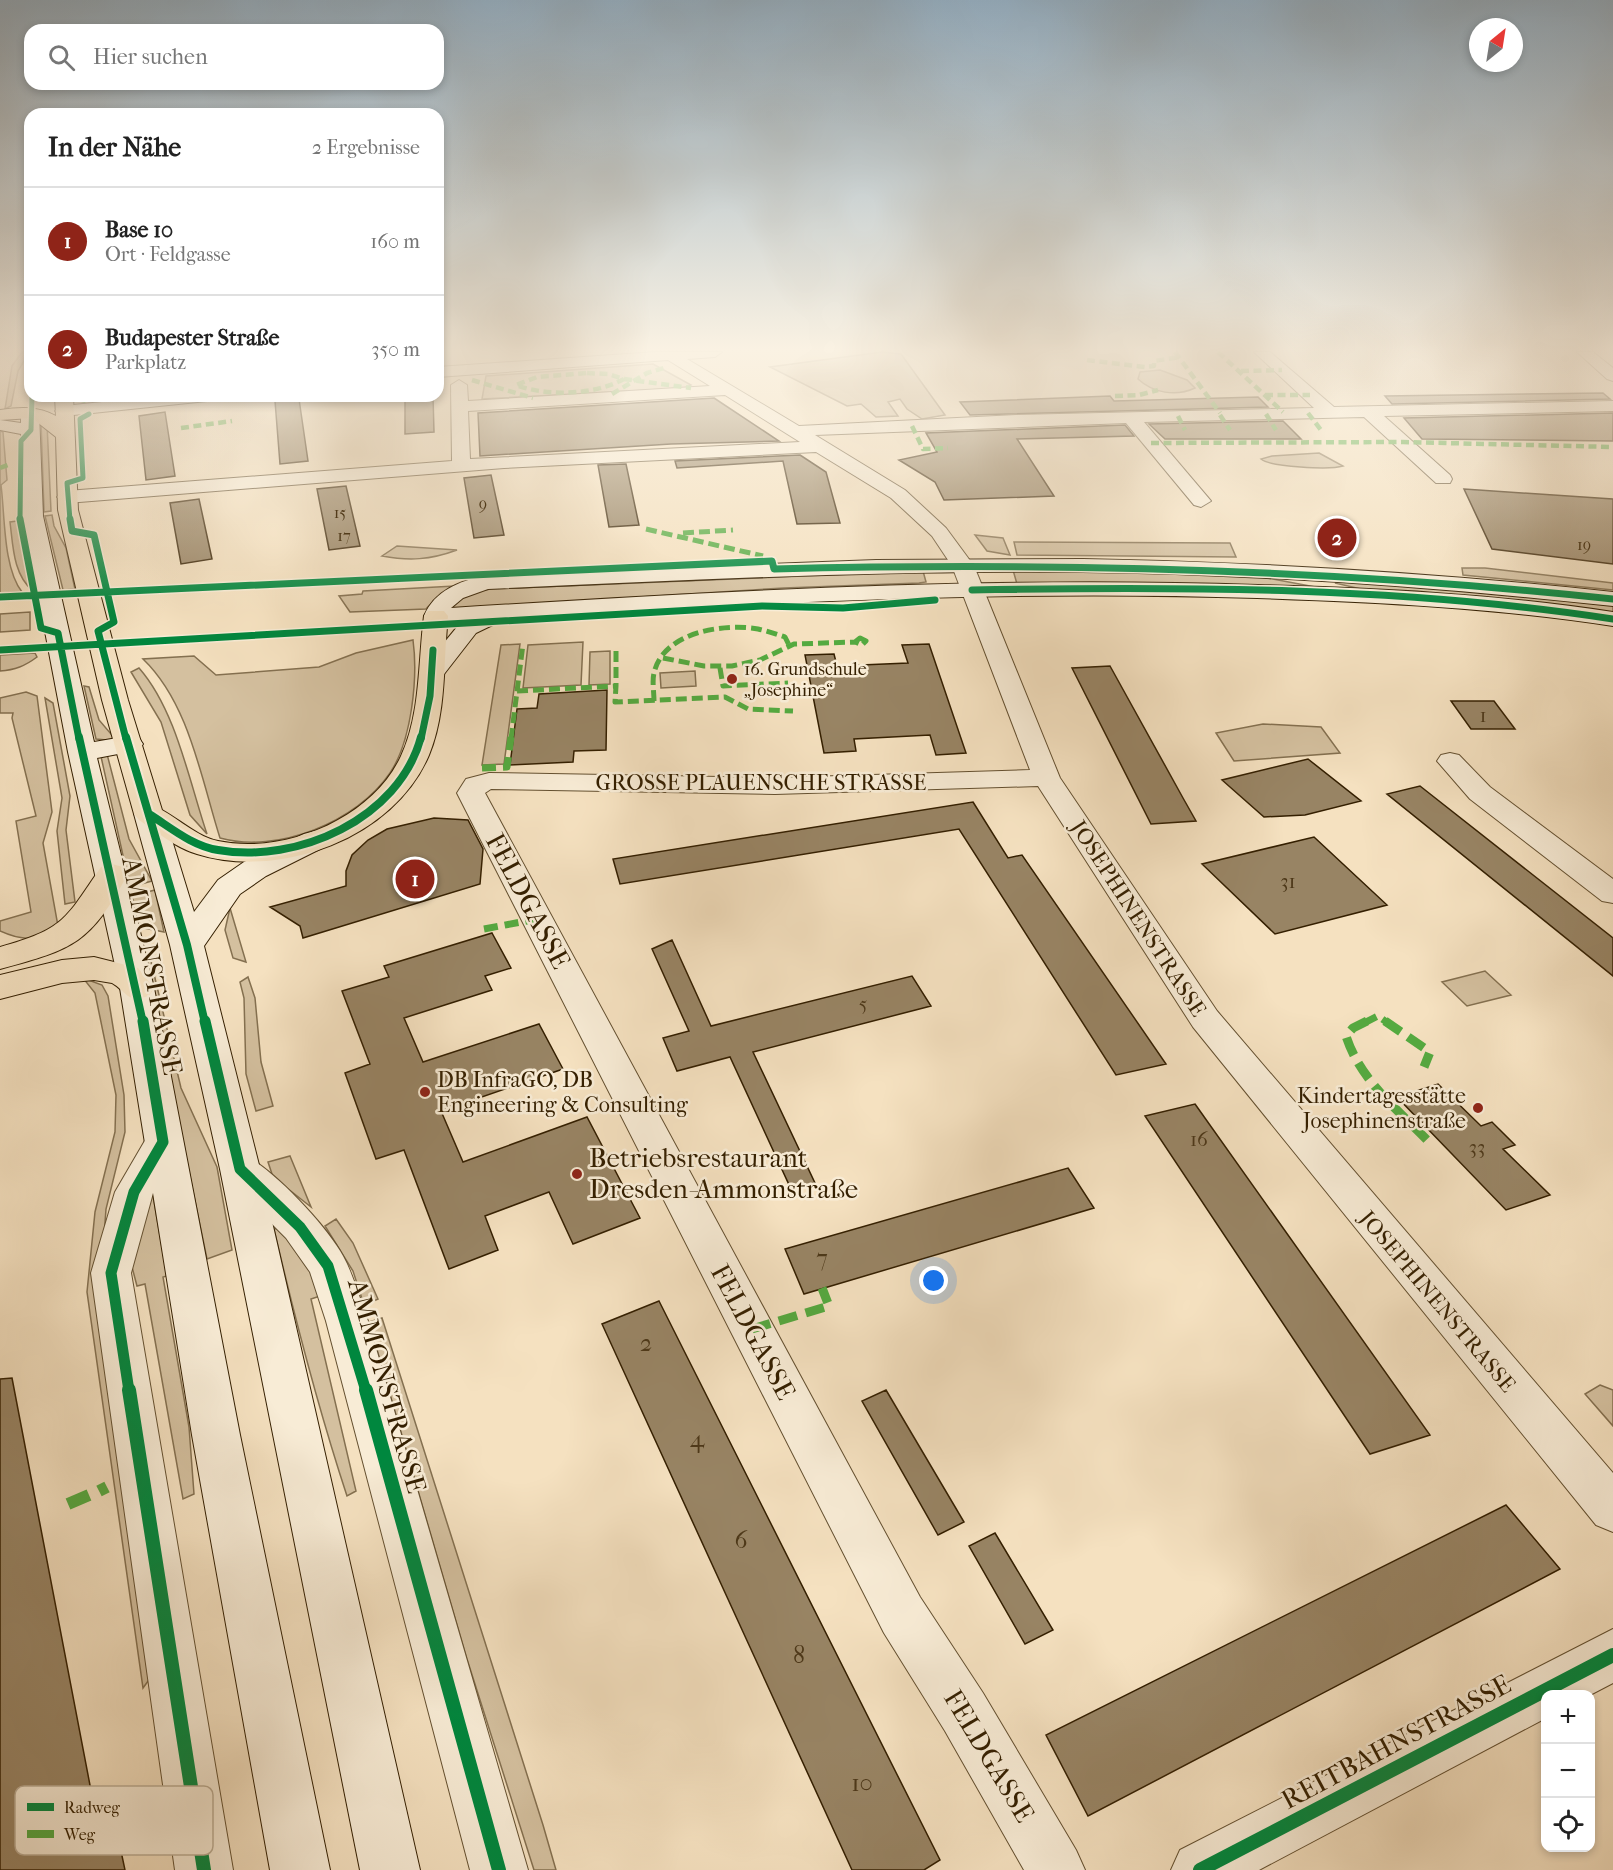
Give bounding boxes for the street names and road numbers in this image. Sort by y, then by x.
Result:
street label: GROSSE PLAUENSCHE STRASSE [595,770,927,796]
street label: JOSEPHINENSTRASSE [1064,814,1211,1021]
street label: FELDGASSE [479,828,577,974]
street label: AMMONSTRASSE [115,853,189,1078]
street label: JOSEPHINENSTRASSE [1353,1204,1521,1398]
street label: FELDGASSE [704,1259,802,1405]
street label: AMMONSTRASSE [341,1274,433,1497]
street label: REITBAHNSTRASSE [1276,1668,1516,1816]
street label: FELDGASSE [937,1684,1041,1828]

